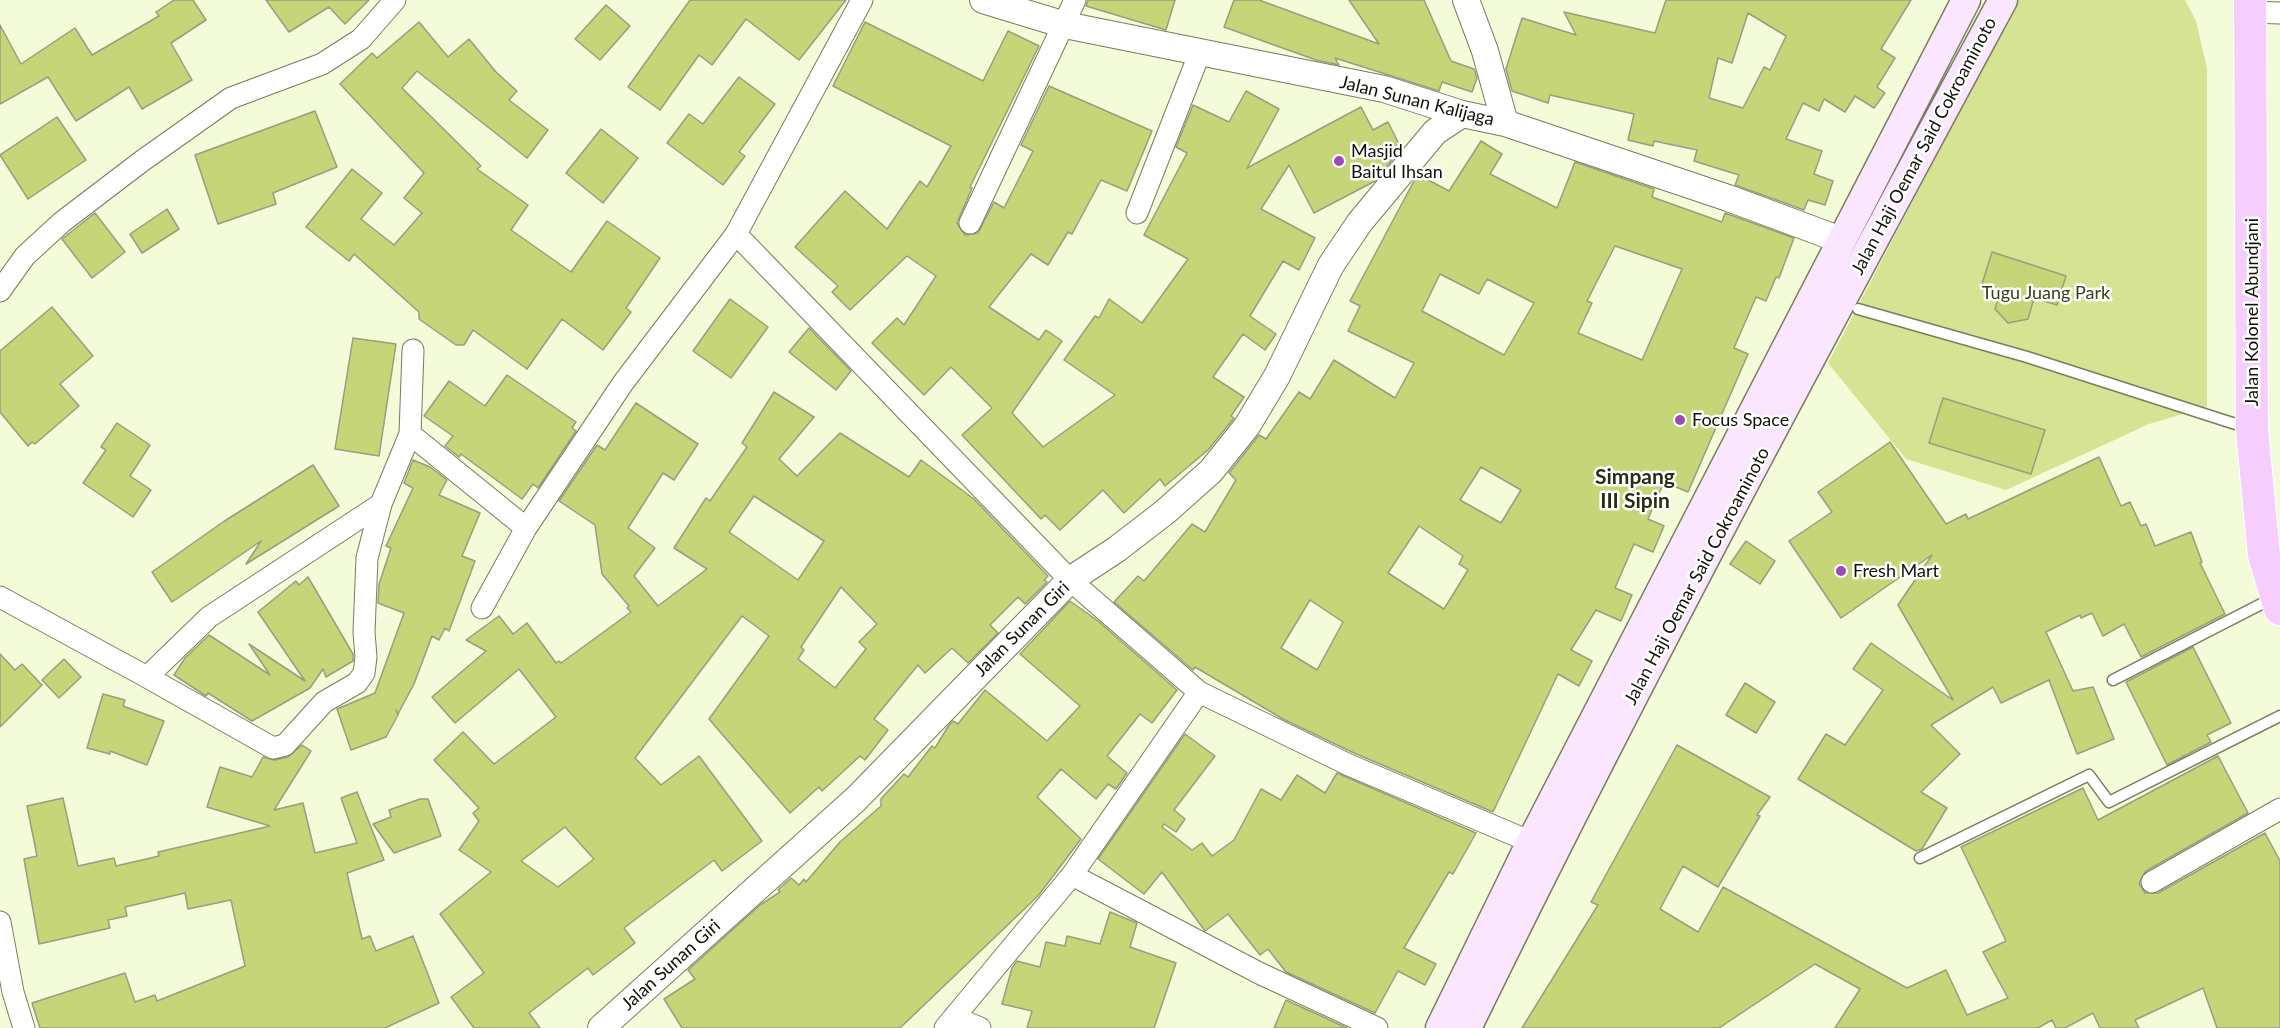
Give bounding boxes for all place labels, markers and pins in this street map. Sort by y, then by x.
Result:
place label: Masjid Baitul Ihsan [1351,140,1443,182]
marker: Masjid Baitul Ihsan [1332,154,1346,168]
place label: Focus Space [1692,409,1789,431]
marker: Focus Space [1673,413,1687,427]
place label: Fresh Mart [1853,560,1939,582]
marker: Fresh Mart [1834,564,1848,578]

